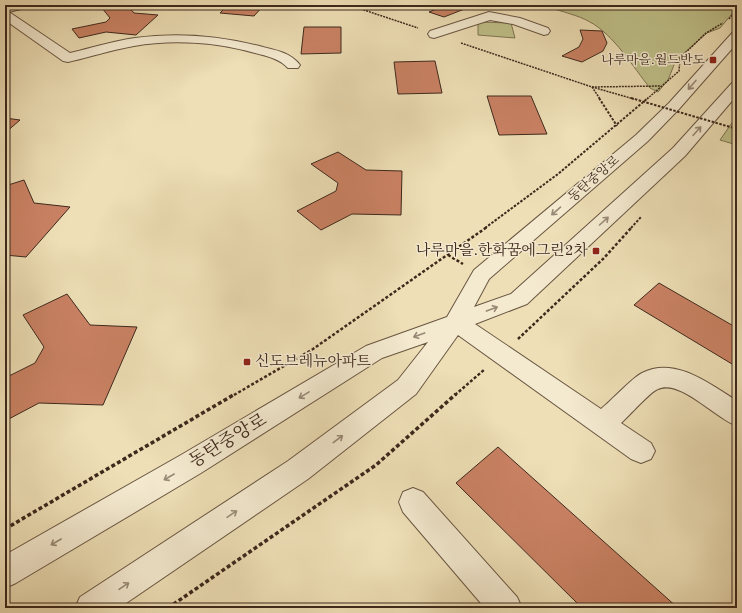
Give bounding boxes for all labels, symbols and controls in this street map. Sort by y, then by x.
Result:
place label: 나루마을.월드반도 [601,53,705,67]
marker: 나루마을.월드반도 [708,55,718,65]
one-way arrow [687,80,697,90]
one-way arrow [693,126,702,136]
street label: 동탄중앙로 [565,152,622,205]
one-way arrow [551,207,561,216]
one-way arrow [599,216,609,226]
place label: 나루마을.한화꿈에그린2차 [416,242,589,259]
marker: 나루마을.한화꿈에그린2차 [591,246,601,256]
one-way arrow [485,304,497,312]
one-way arrow [413,332,425,340]
place label: 신도브레뉴아파트 [255,353,371,370]
marker: 신도브레뉴아파트 [242,357,252,367]
one-way arrow [299,391,310,399]
street label: 동탄중앙로 [186,410,270,471]
one-way arrow [333,435,344,444]
one-way arrow [163,473,175,481]
one-way arrow [226,510,237,518]
one-way arrow [50,539,62,547]
one-way arrow [118,582,129,590]

